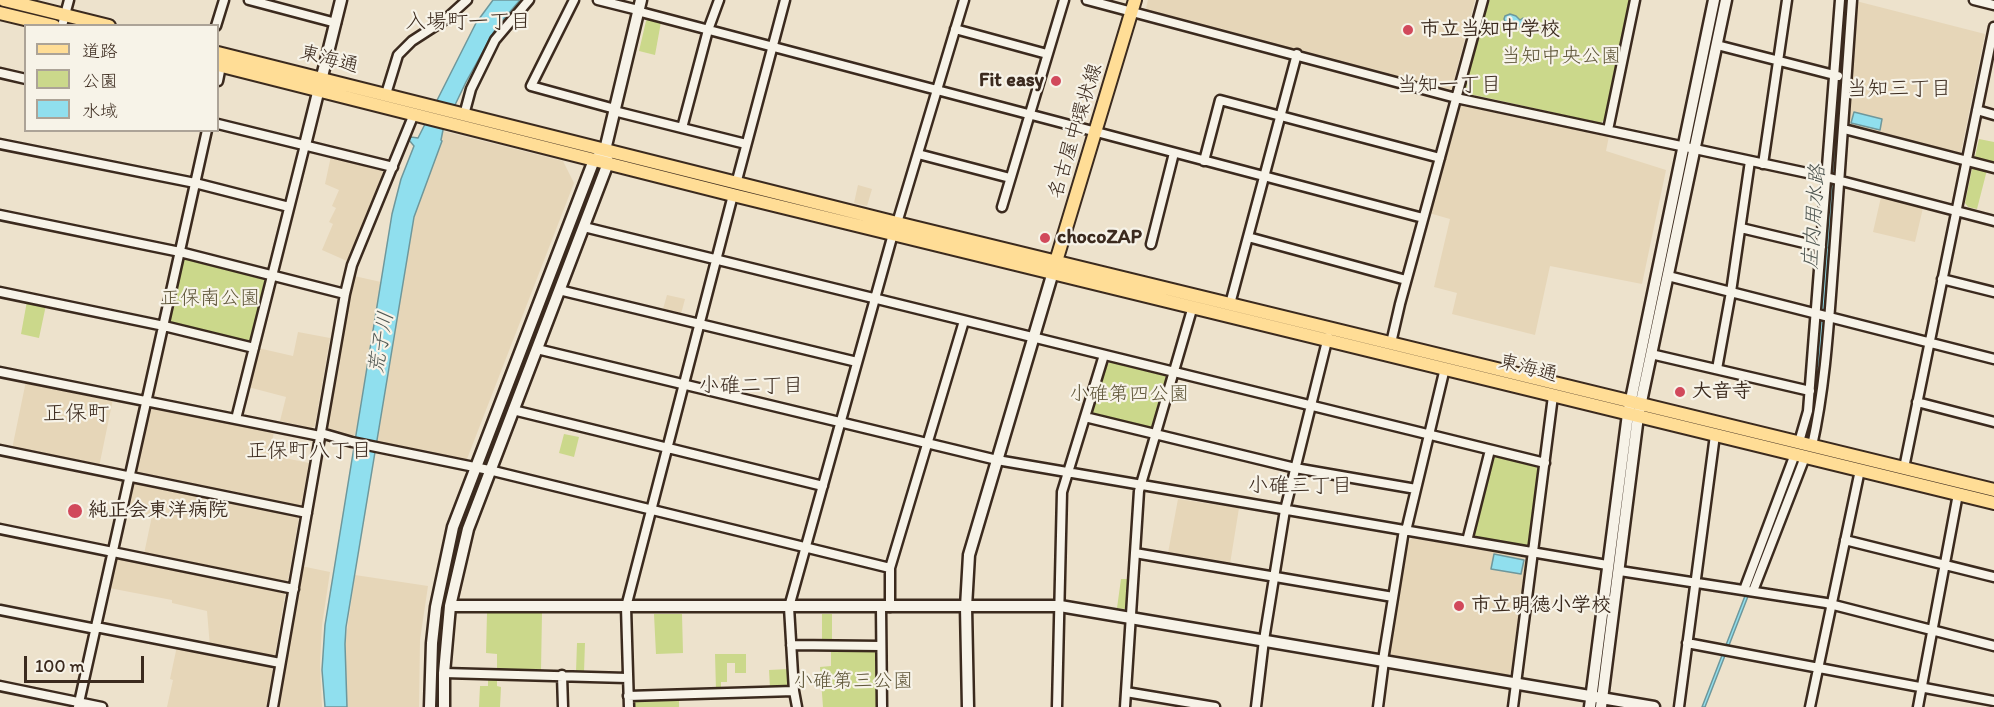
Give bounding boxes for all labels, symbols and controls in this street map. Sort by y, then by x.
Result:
district label: 入場町一丁目 [405,10,531,36]
place label: 市立当知中学校 [1420,18,1560,42]
marker: 市立当知中学校 [1401,23,1415,37]
legend [24,24,219,132]
text: 道路 [82,40,118,62]
street label: 東海通 [297,41,361,79]
park label: 当知中央公園 [1501,45,1621,69]
street label: 名古屋中環状線 [1044,61,1108,201]
place label: Fit easy [979,69,1044,93]
text: 公園 [82,70,118,92]
district label: 当知一丁目 [1397,73,1501,99]
marker: Fit easy [1049,74,1063,88]
district label: 当知三丁目 [1847,77,1951,103]
text: 水域 [82,100,118,122]
water label: 庄内用水路 [1799,164,1831,270]
place label: chocoZAP [1057,226,1142,250]
marker: chocoZAP [1038,231,1052,245]
park label: 正保南公園 [160,287,260,311]
water label: 荒子川 [364,310,400,376]
street label: 東海通 [1496,350,1560,388]
district label: 小碓二丁目 [699,374,803,400]
place label: 大音寺 [1692,380,1752,404]
park label: 小碓第四公園 [1069,383,1189,407]
marker: 大音寺 [1673,385,1687,399]
district label: 正保町 [43,401,109,427]
district label: 正保町八丁目 [246,439,372,465]
district label: 小碓三丁目 [1248,474,1352,500]
place label: 純正会東洋病院 [88,499,228,523]
marker: 純正会東洋病院 [66,502,84,520]
place label: 市立明徳小学校 [1471,594,1611,618]
marker: 市立明徳小学校 [1452,599,1466,613]
scale bar [27,644,147,682]
text: 100 m [35,655,85,677]
park label: 小碓第三公園 [793,670,913,694]

